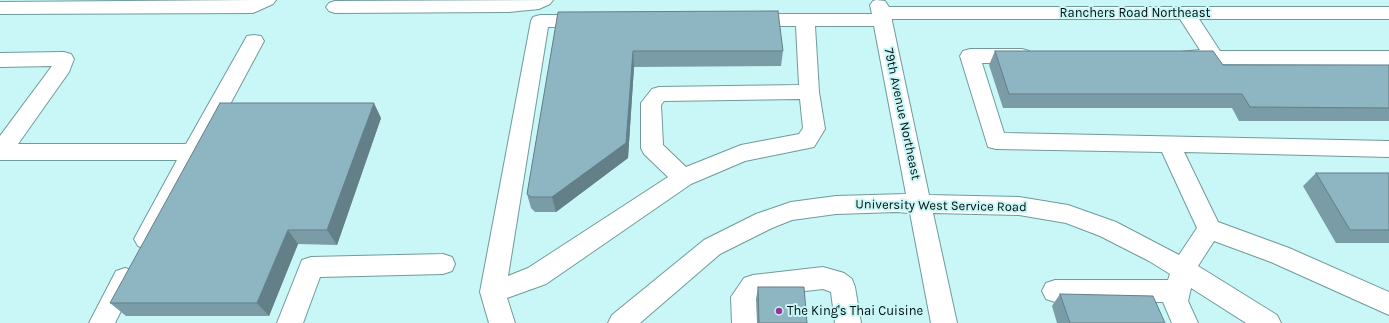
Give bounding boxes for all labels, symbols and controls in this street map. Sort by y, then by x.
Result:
street label: Ranchers Road Northeast [1060,5,1210,21]
street label: 79th Avenue Northeast [880,47,924,181]
street label: University West Service Road [855,197,1027,215]
place label: The King's Thai Cuisine [787,303,923,319]
marker: The King's Thai Cuisine [774,306,784,316]

